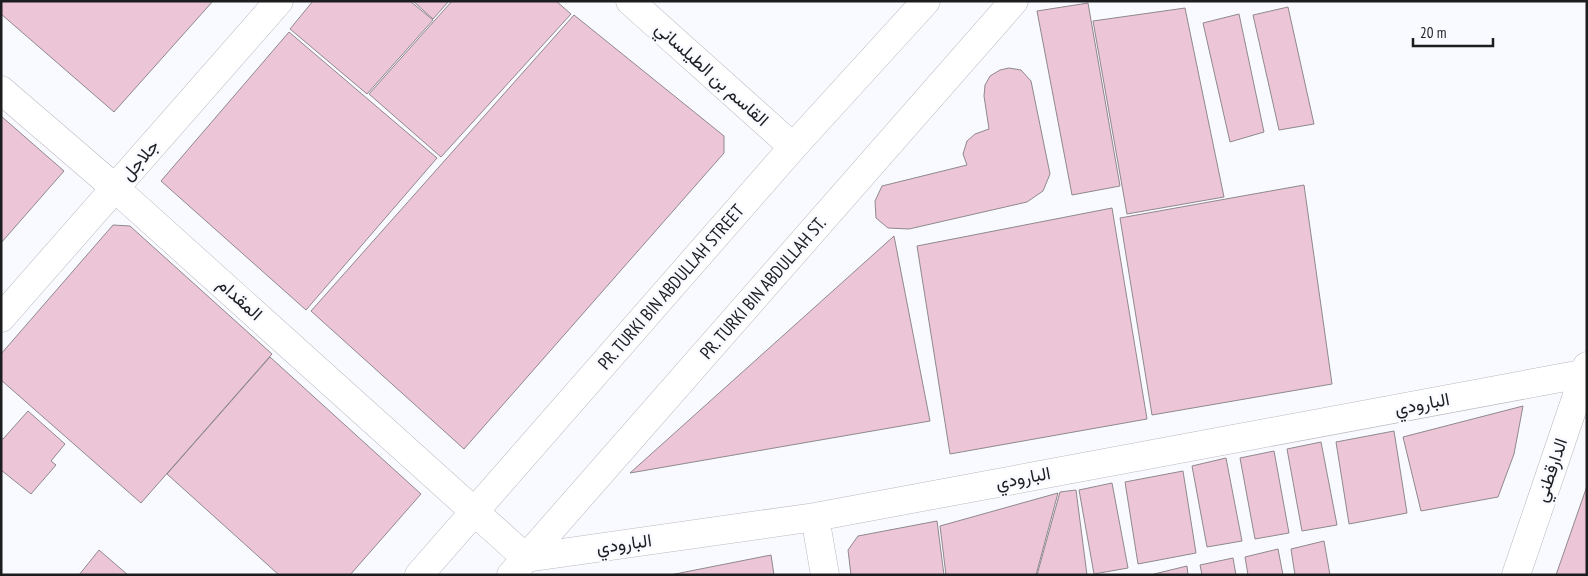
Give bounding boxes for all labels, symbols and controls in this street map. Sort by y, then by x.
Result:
scale bar [1413,15,1493,47]
street label: القاسم بن الطيلساني [648,17,774,134]
text: 20 m [1420,23,1446,42]
street label: جلاجل [116,134,164,185]
street label: PR. TURKI BIN ABDULLAH STREET [593,199,749,374]
street label: PR. TURKI BIN ABDULLAH ST. [695,212,831,364]
street label: المقدام [212,272,268,326]
street label: البارودي [1392,387,1452,424]
street label: الدارقطني [1529,435,1576,506]
street label: البارودي [993,461,1053,498]
street label: البارودي [595,528,654,563]

